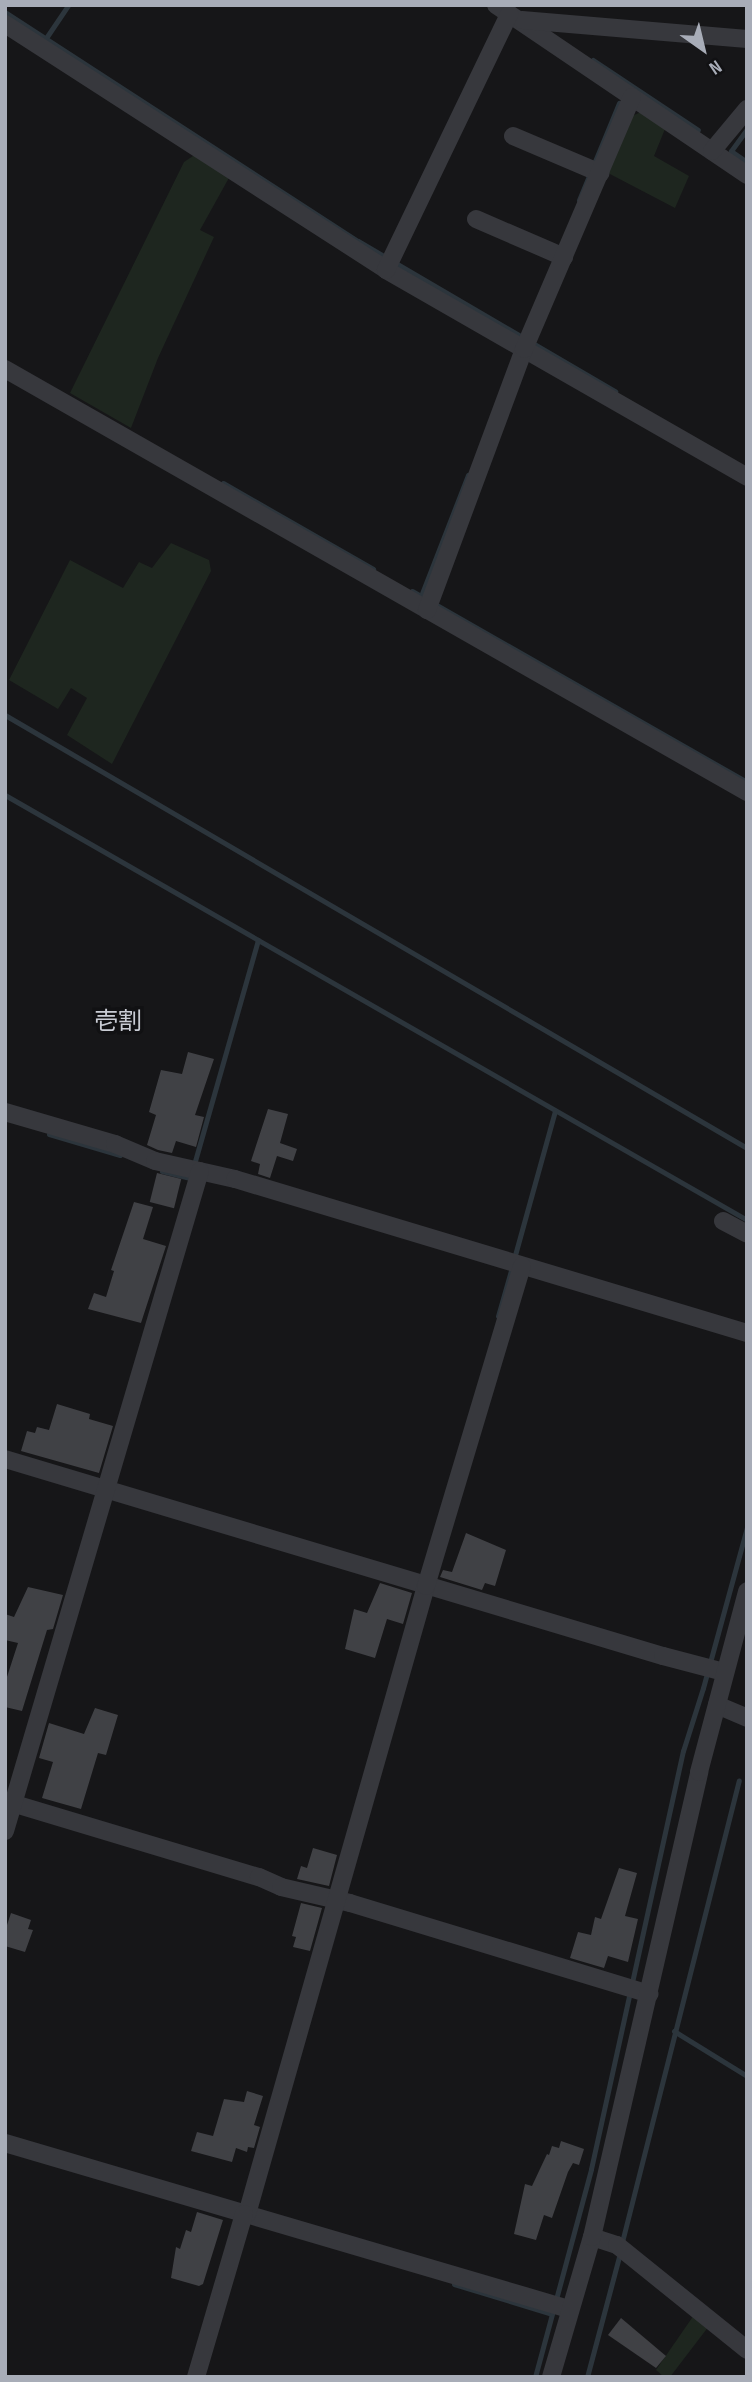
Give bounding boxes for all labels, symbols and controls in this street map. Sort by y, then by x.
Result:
north arrow [668,14,738,84]
text: N [704,54,726,79]
district label: 壱割 [94,1008,142,1036]

